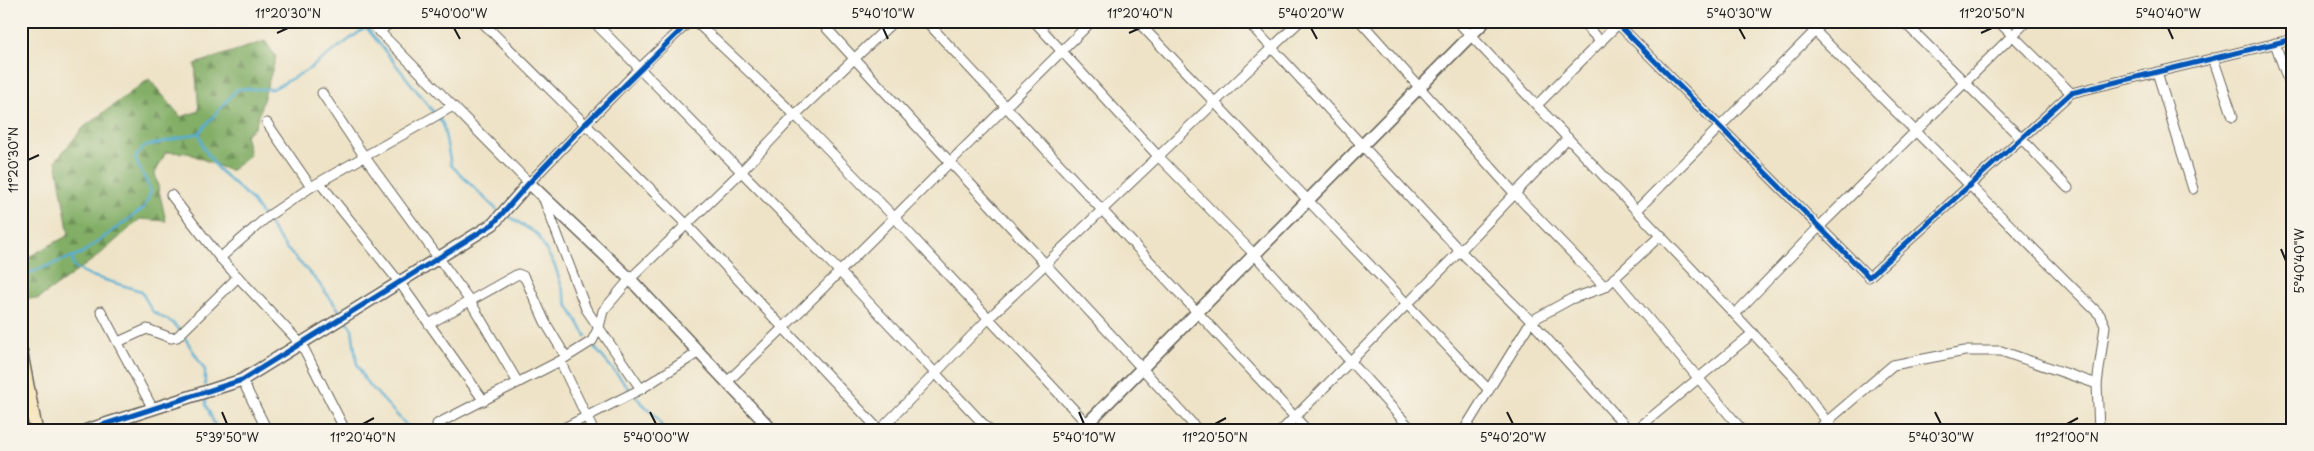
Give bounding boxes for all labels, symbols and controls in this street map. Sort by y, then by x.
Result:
text: 11°20'30"N [255,4,321,22]
text: 5°40'00"W [421,4,488,22]
text: 5°40'10"W [851,4,915,22]
text: 11°20'40"N [1107,4,1173,22]
text: 5°40'20"W [1278,4,1345,22]
text: 5°40'30"W [1706,4,1773,22]
text: 11°20'50"N [1959,4,2025,22]
text: 5°40'40"W [2135,4,2201,22]
text: 11°20'30"N [4,127,22,193]
text: 5°40'40"W [2290,228,2308,294]
text: 5°39'50"W [195,428,260,446]
text: 11°20'40"N [330,428,396,446]
text: 5°40'00"W [623,428,690,446]
text: 5°40'10"W [1052,428,1116,446]
text: 11°20'50"N [1182,428,1248,446]
text: 5°40'20"W [1480,428,1547,446]
text: 5°40'30"W [1908,428,1975,446]
text: 11°21'00"N [2035,428,2099,446]

